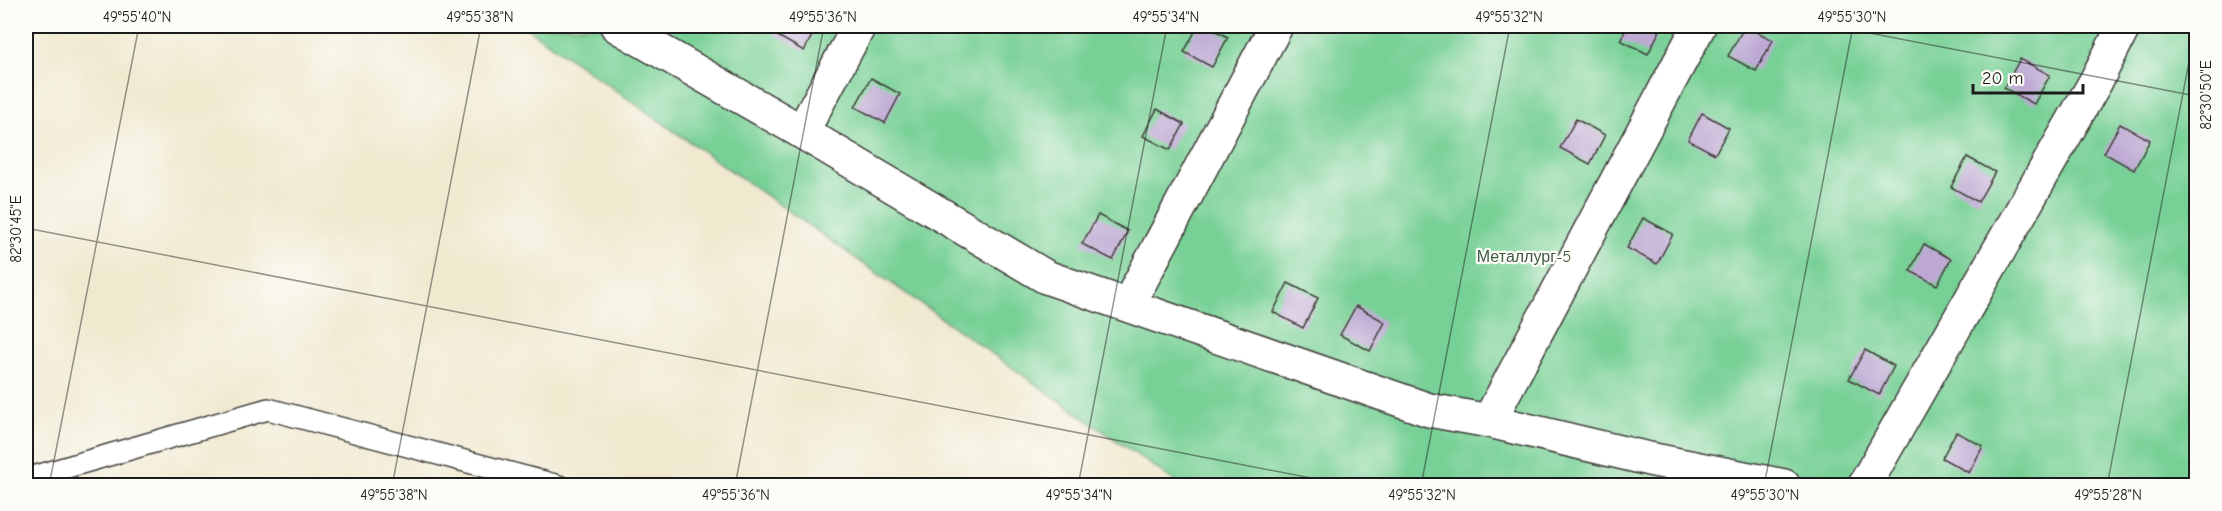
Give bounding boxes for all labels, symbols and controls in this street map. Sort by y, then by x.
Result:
text: 49°55'40"N [103,8,171,26]
text: 49°55'38"N [446,8,514,26]
text: 49°55'36"N [789,8,857,26]
text: 49°55'34"N [1133,8,1199,26]
text: 49°55'32"N [1475,8,1543,26]
text: 49°55'30"N [1818,8,1886,26]
scale bar [1973,57,2082,95]
text: 82°30'50"E [2197,60,2215,130]
text: 20 m [1982,68,2023,89]
text: 82°30'45"E [7,195,25,263]
park label: Металлург-5 [1477,248,1571,266]
text: 49°55'38"N [360,486,428,504]
text: 49°55'36"N [702,486,770,504]
text: 49°55'34"N [1046,486,1112,504]
text: 49°55'32"N [1388,486,1456,504]
text: 49°55'30"N [1731,486,1799,504]
text: 49°55'28"N [2074,486,2142,504]

